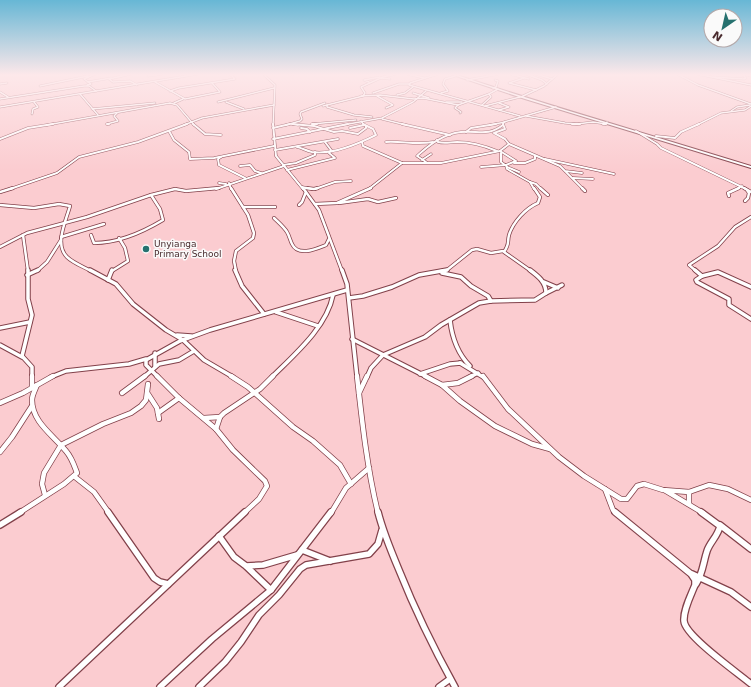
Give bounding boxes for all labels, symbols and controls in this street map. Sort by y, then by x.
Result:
north arrow [703,8,743,48]
text: N [710,28,725,44]
place label: Unyianga Primary School [154,239,222,259]
marker: Unyianga Primary School [141,244,151,254]

